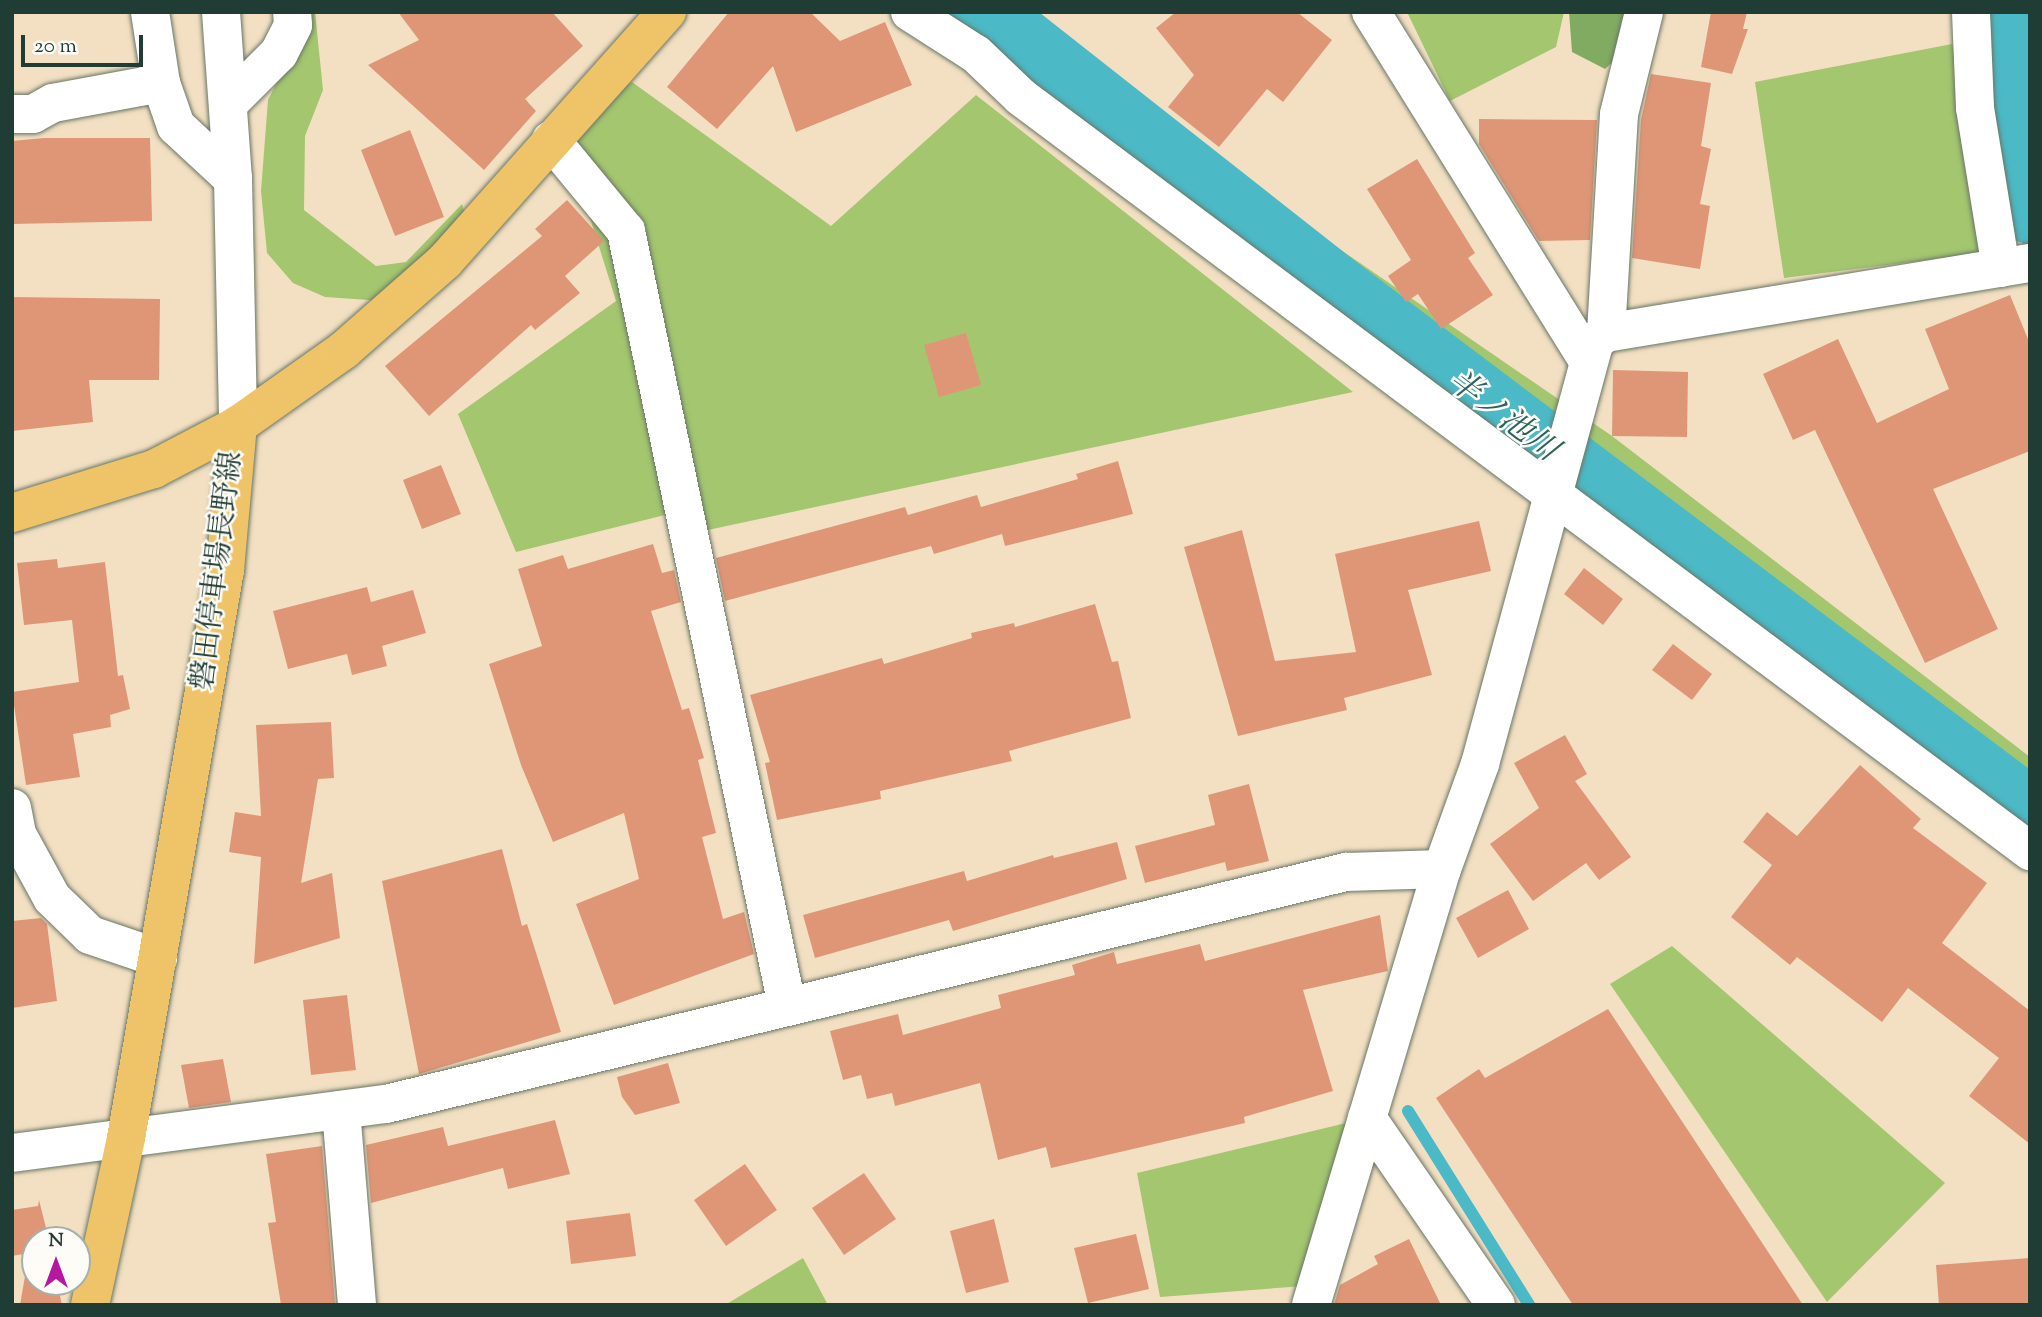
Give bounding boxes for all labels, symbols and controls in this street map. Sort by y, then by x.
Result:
scale bar [24,21,147,65]
text: 20 m [34,32,77,62]
water label: 半ノ池川 [1439,363,1565,471]
street label: 磐田停車場長野線 [187,450,251,692]
north arrow [21,1226,91,1296]
text: N [48,1228,64,1255]

